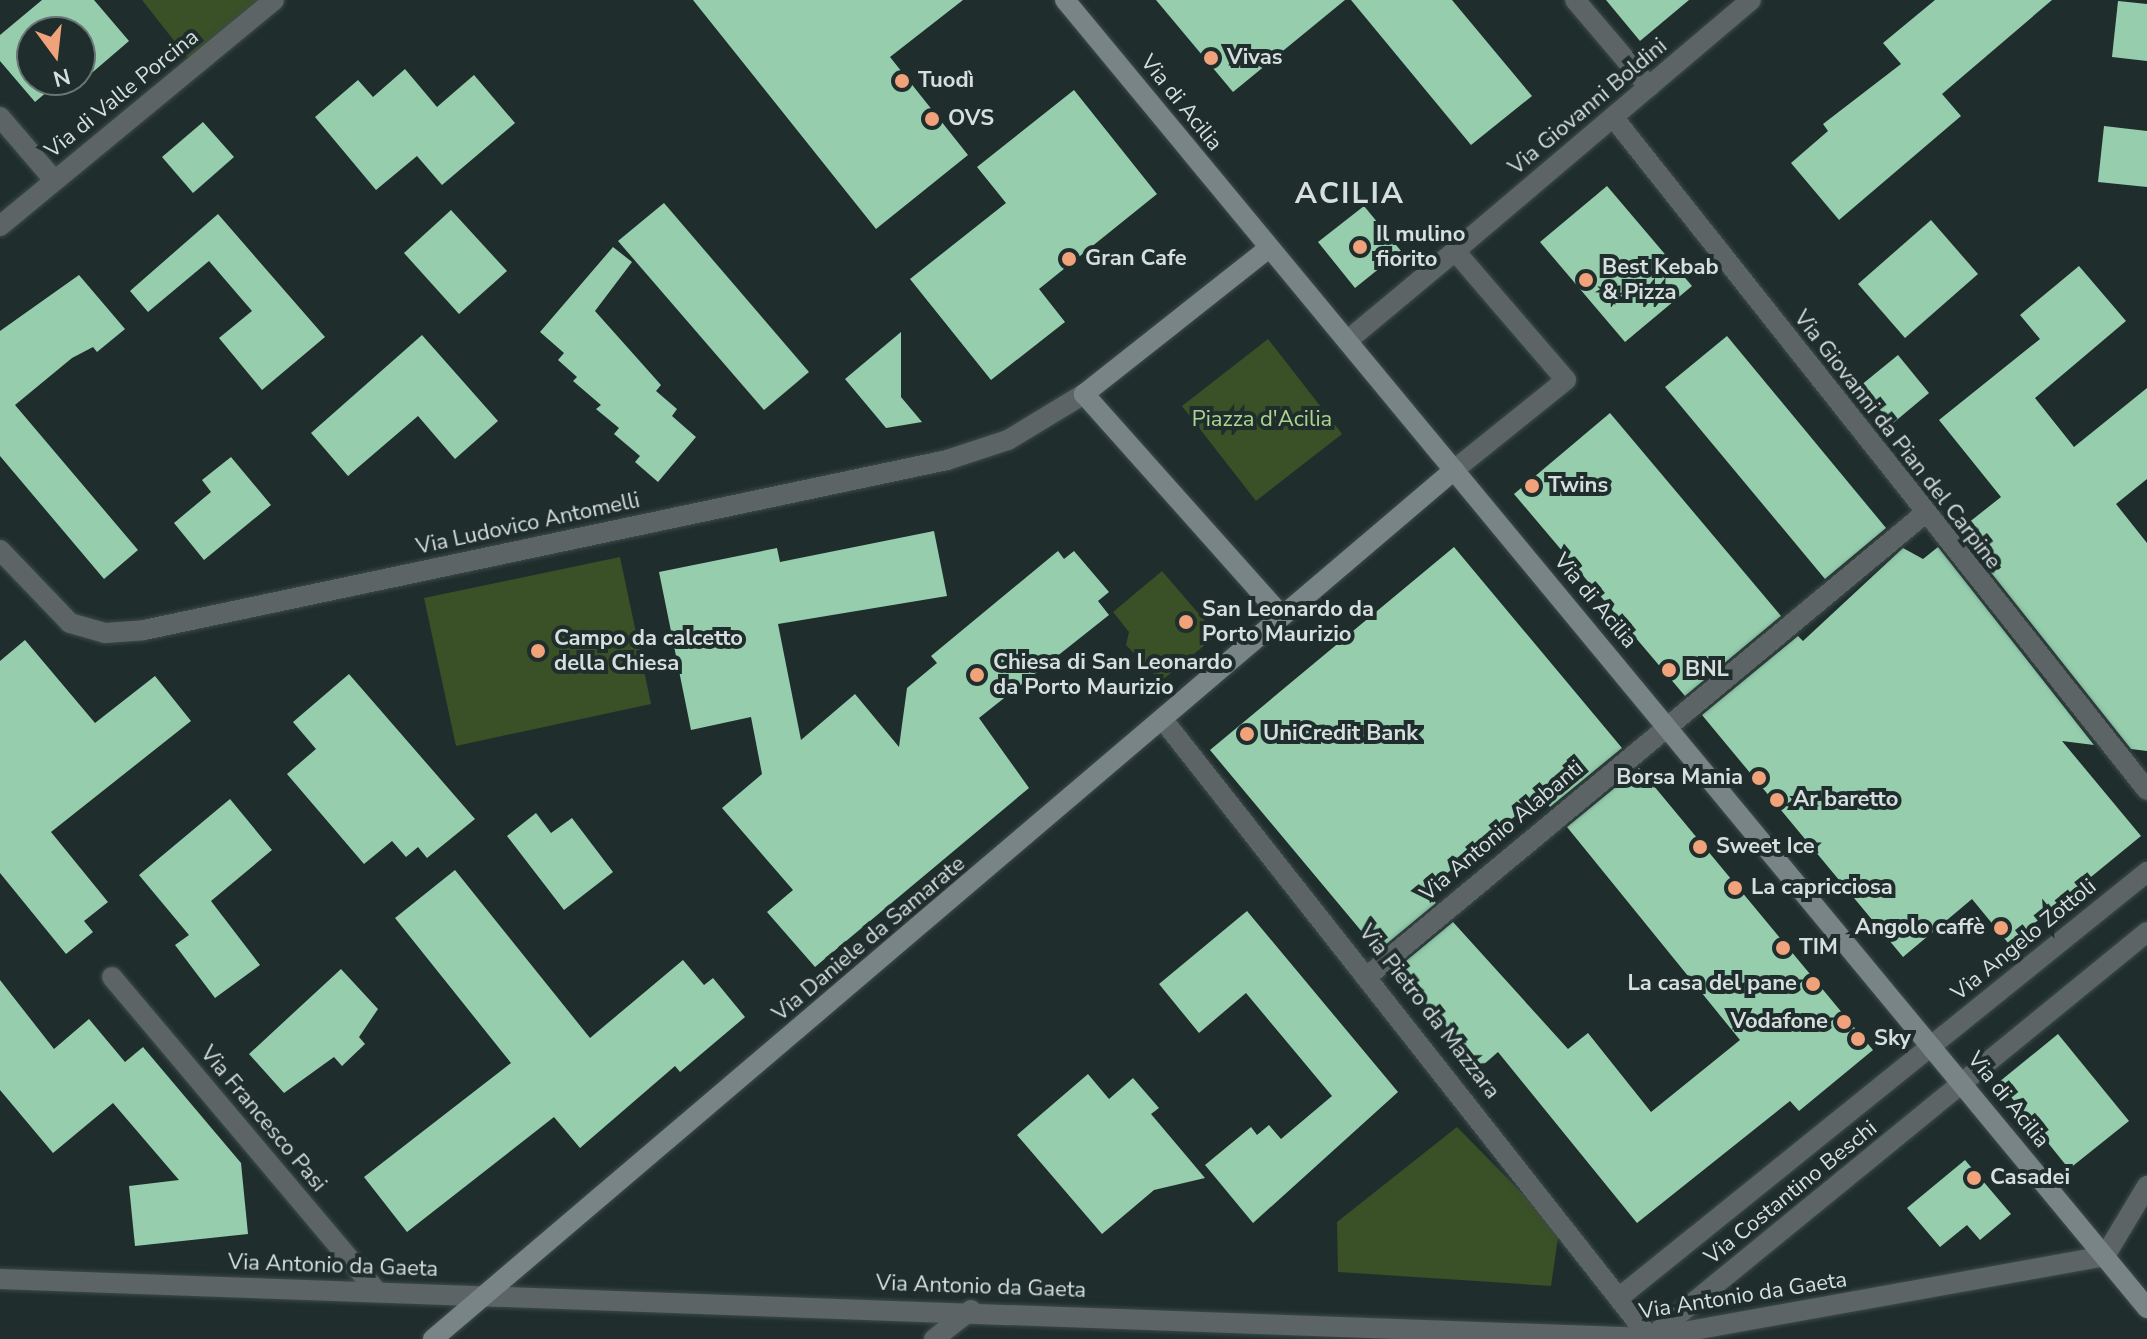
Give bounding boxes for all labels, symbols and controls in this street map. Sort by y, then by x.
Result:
north arrow [16,16,96,96]
street label: Via di Valle Porcina [40,24,204,164]
street label: Via Giovanni Boldini [1504,33,1672,181]
place label: Vivas [1227,45,1282,71]
marker: Vivas [1202,49,1220,67]
street label: Via di Acilia [1134,50,1228,156]
text: N [50,61,74,94]
place label: Tuodì [918,68,974,94]
marker: Tuodì [893,72,911,90]
place label: OVS [948,106,994,132]
marker: OVS [923,110,941,128]
district label: ACILIA [1295,176,1405,212]
place label: Il mulino fiorito [1376,221,1465,272]
marker: Il mulino fiorito [1351,238,1369,256]
place label: Gran Cafe [1085,246,1187,272]
marker: Gran Cafe [1060,250,1078,268]
place label: Best Kebab & Pizza [1602,254,1719,306]
marker: Best Kebab & Pizza [1577,271,1595,289]
street label: Via Giovanni da Pian del Carpine [1788,305,2006,575]
park label: Piazza d'Acilia [1192,407,1332,433]
place label: Twins [1548,473,1608,499]
marker: Twins [1523,477,1541,495]
street label: Via Ludovico Antomelli [414,487,642,561]
street label: Via di Acilia [1548,548,1642,654]
place label: San Leonardo da Porto Maurizio [1202,596,1374,648]
marker: San Leonardo da Porto Maurizio [1177,613,1195,631]
place label: Campo da calcetto della Chiesa [554,625,743,676]
marker: Campo da calcetto della Chiesa [529,642,547,660]
place label: Chiesa di San Leonardo da Porto Maurizio [993,649,1233,700]
place label: BNL [1685,657,1729,683]
marker: BNL [1660,661,1678,679]
marker: Chiesa di San Leonardo da Porto Maurizio [968,666,986,684]
place label: UniCredit Bank [1263,721,1418,747]
marker: UniCredit Bank [1238,725,1256,743]
street label: Via Antonio Alabanti [1415,755,1589,907]
place label: Borsa Mania [1616,765,1743,791]
marker: Borsa Mania [1750,769,1768,787]
place label: Ar baretto [1793,787,1898,813]
marker: Ar baretto [1768,791,1786,809]
place label: Sweet Ice [1716,834,1815,860]
marker: Sweet Ice [1691,838,1709,856]
street label: Via Daniele da Samarate [767,851,971,1027]
street label: Via Angelo Zottoli [1946,874,2102,1006]
place label: La capricciosa [1751,875,1893,901]
marker: La capricciosa [1726,879,1744,897]
place label: Angolo caffè [1855,915,1985,941]
marker: Angolo caffè [1992,919,2010,937]
street label: Via Pietro da Mazzara [1353,920,1505,1104]
place label: TIM [1799,935,1838,961]
marker: TIM [1774,939,1792,957]
place label: La casa del pane [1627,971,1797,997]
marker: La casa del pane [1804,975,1822,993]
place label: Vodafone [1731,1009,1828,1035]
marker: Vodafone [1835,1013,1853,1031]
place label: Sky [1874,1026,1911,1052]
marker: Sky [1849,1030,1867,1048]
street label: Via Francesco Pasi [194,1041,332,1197]
street label: Via di Acilia [1961,1047,2055,1153]
street label: Via Costantino Beschi [1699,1115,1883,1271]
place label: Casadei [1990,1165,2070,1191]
marker: Casadei [1965,1169,1983,1187]
street label: Via Antonio da Gaeta [227,1249,439,1283]
street label: Via Antonio da Gaeta [1637,1267,1849,1325]
street label: Via Antonio da Gaeta [875,1270,1087,1304]

